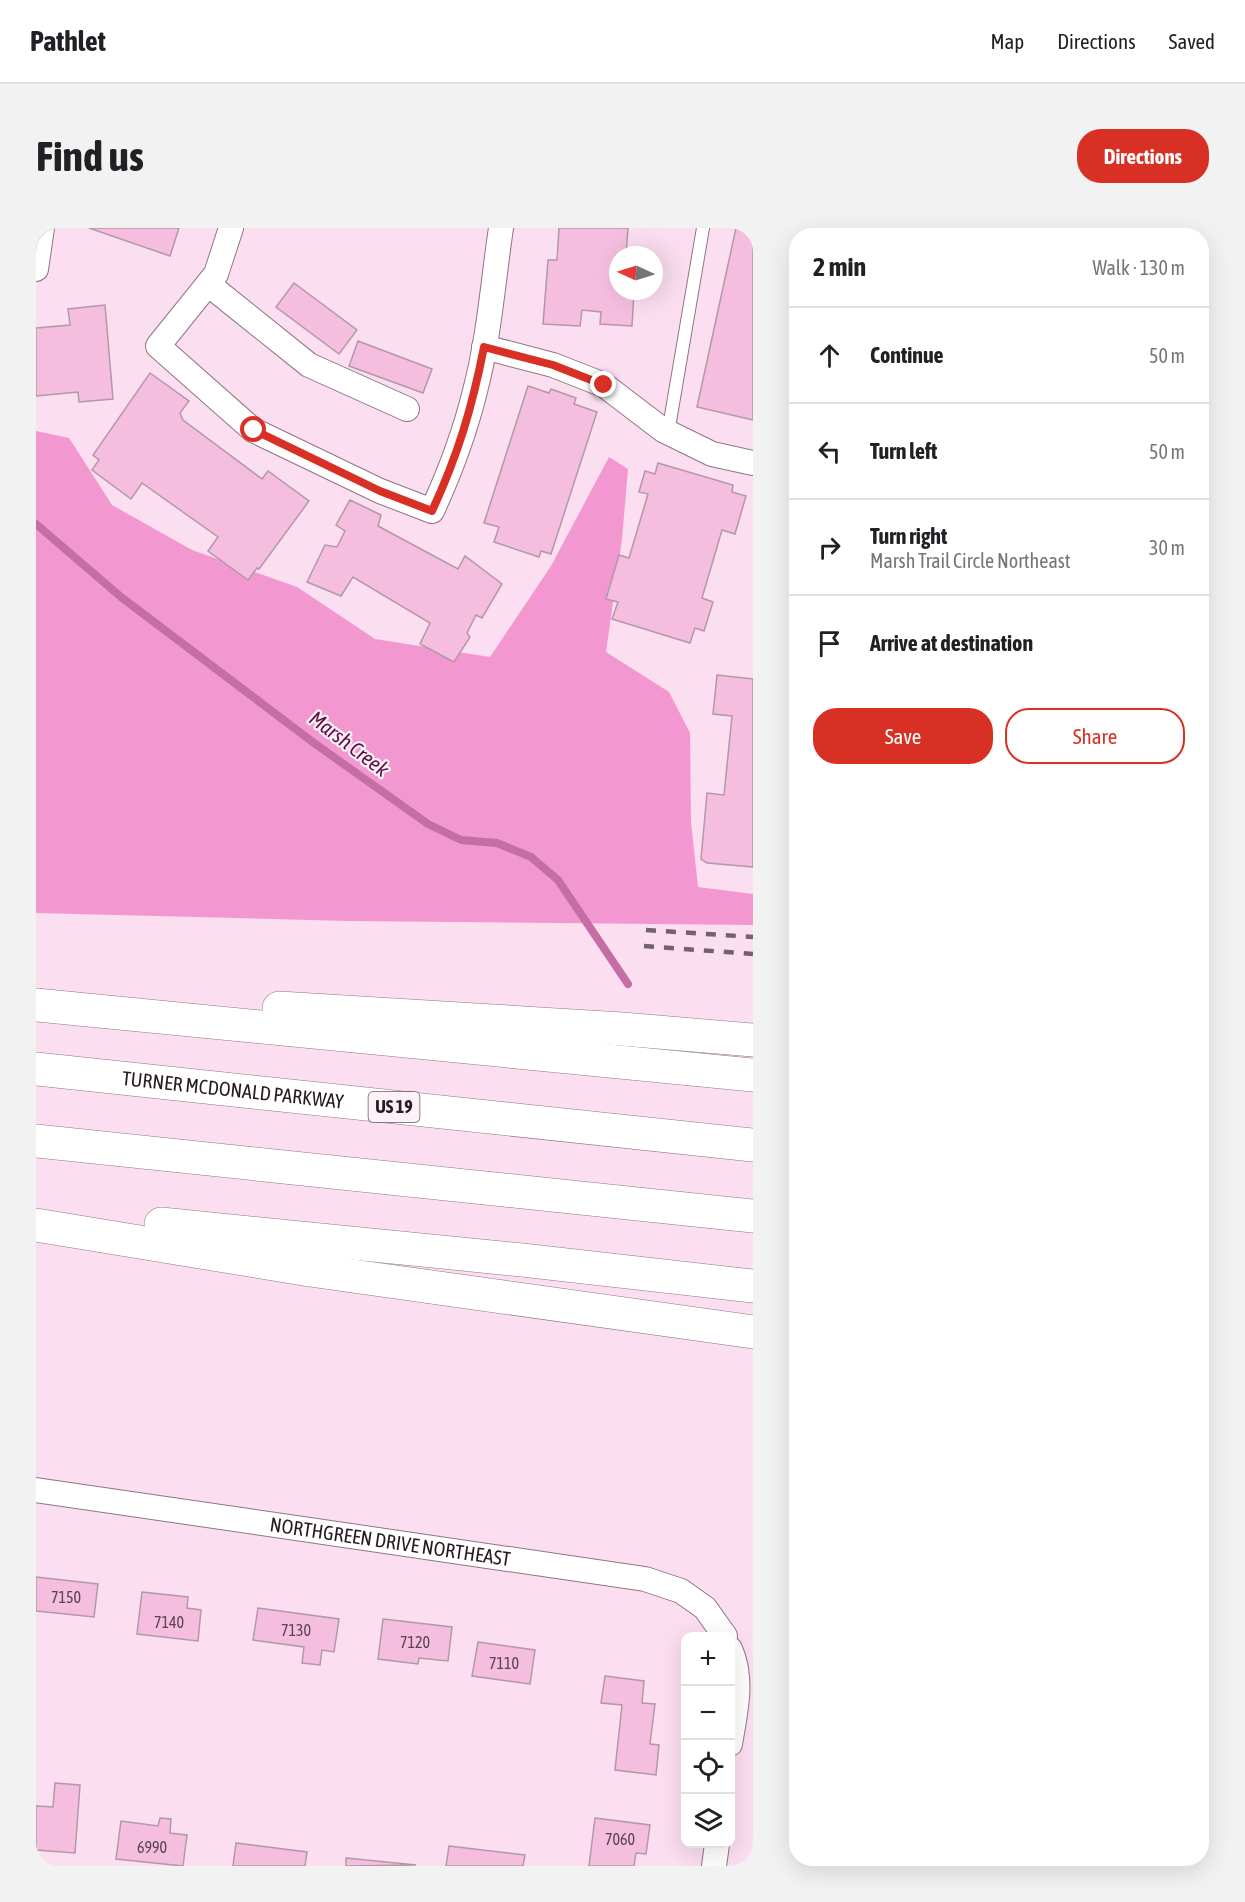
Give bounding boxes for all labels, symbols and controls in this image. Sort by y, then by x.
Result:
text: Pathlet [30,25,106,57]
text: Map [990,29,1024,53]
text: Directions [1057,29,1136,53]
text: Saved [1169,29,1215,53]
button: Directions [1077,129,1209,183]
text: Find us [36,132,144,180]
north arrow [609,246,663,300]
text: 2 min [813,252,866,282]
text: Walk · 130 m [1093,256,1185,279]
icon: ahead [813,339,846,372]
text: Continue [870,342,944,368]
text: 50 m [1149,344,1185,367]
route end [590,371,616,397]
route start [240,416,266,442]
icon: left [813,435,846,468]
text: Turn left [870,438,937,464]
text: 50 m [1149,440,1185,463]
text: Turn right [870,523,947,549]
icon: right [813,531,846,564]
text: 30 m [1149,536,1185,559]
text: Marsh Trail Circle Northeast [870,549,1071,572]
icon: arrive [813,627,846,660]
text: Arrive at destination [870,630,1033,656]
water label: Marsh Creek [305,706,395,781]
button: Save [813,708,993,764]
button: Share [1005,708,1185,764]
street label: TURNER MCDONALD PARKWAY [121,1066,345,1113]
road number: US 19 [368,1092,420,1122]
street label: NORTHGREEN DRIVE NORTHEAST [268,1512,512,1570]
house number: 7150 [51,1588,81,1606]
house number: 7140 [154,1613,184,1631]
house number: 7130 [281,1621,311,1639]
map controls [681,1632,735,1848]
button: + [681,1632,735,1686]
house number: 7120 [400,1633,430,1651]
house number: 7110 [489,1654,519,1672]
button: − [681,1686,735,1740]
button: locate [681,1740,735,1794]
button: layers [681,1794,735,1848]
house number: 7060 [605,1830,635,1848]
house number: 6990 [137,1838,167,1856]

